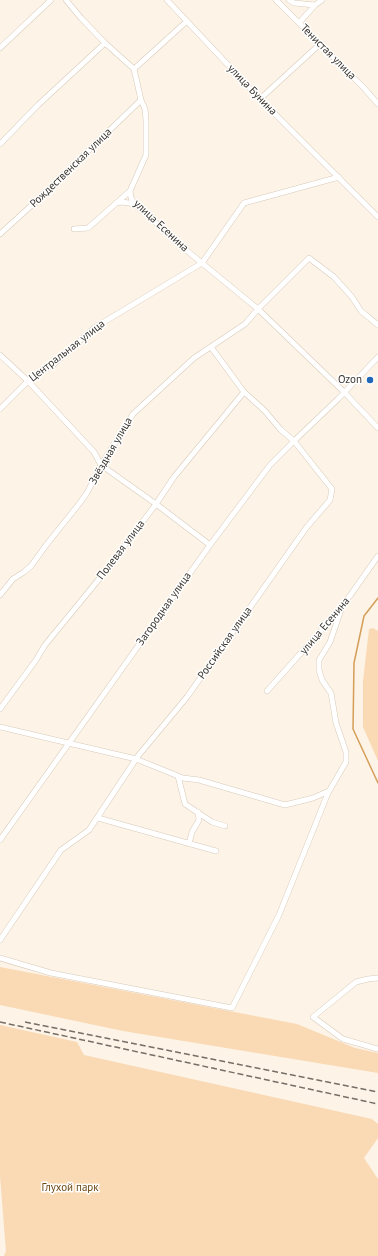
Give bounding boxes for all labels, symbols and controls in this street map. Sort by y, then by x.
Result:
street label: Тенистая улица [298,22,358,82]
street label: улица Бунина [225,62,279,118]
street label: Рождественская улица [27,126,115,210]
street label: улица Есенина [131,197,191,255]
street label: Центральная улица [26,317,108,385]
place label: Ozon [338,373,362,387]
marker: Ozon [365,375,375,385]
street label: Звёздная улица [86,415,136,487]
street label: Полевая улица [94,518,148,582]
street label: Загородная улица [134,570,194,648]
street label: улица Есенина [297,595,353,657]
street label: Российская улица [195,604,255,682]
park label: Глухой парк [41,1181,99,1195]

